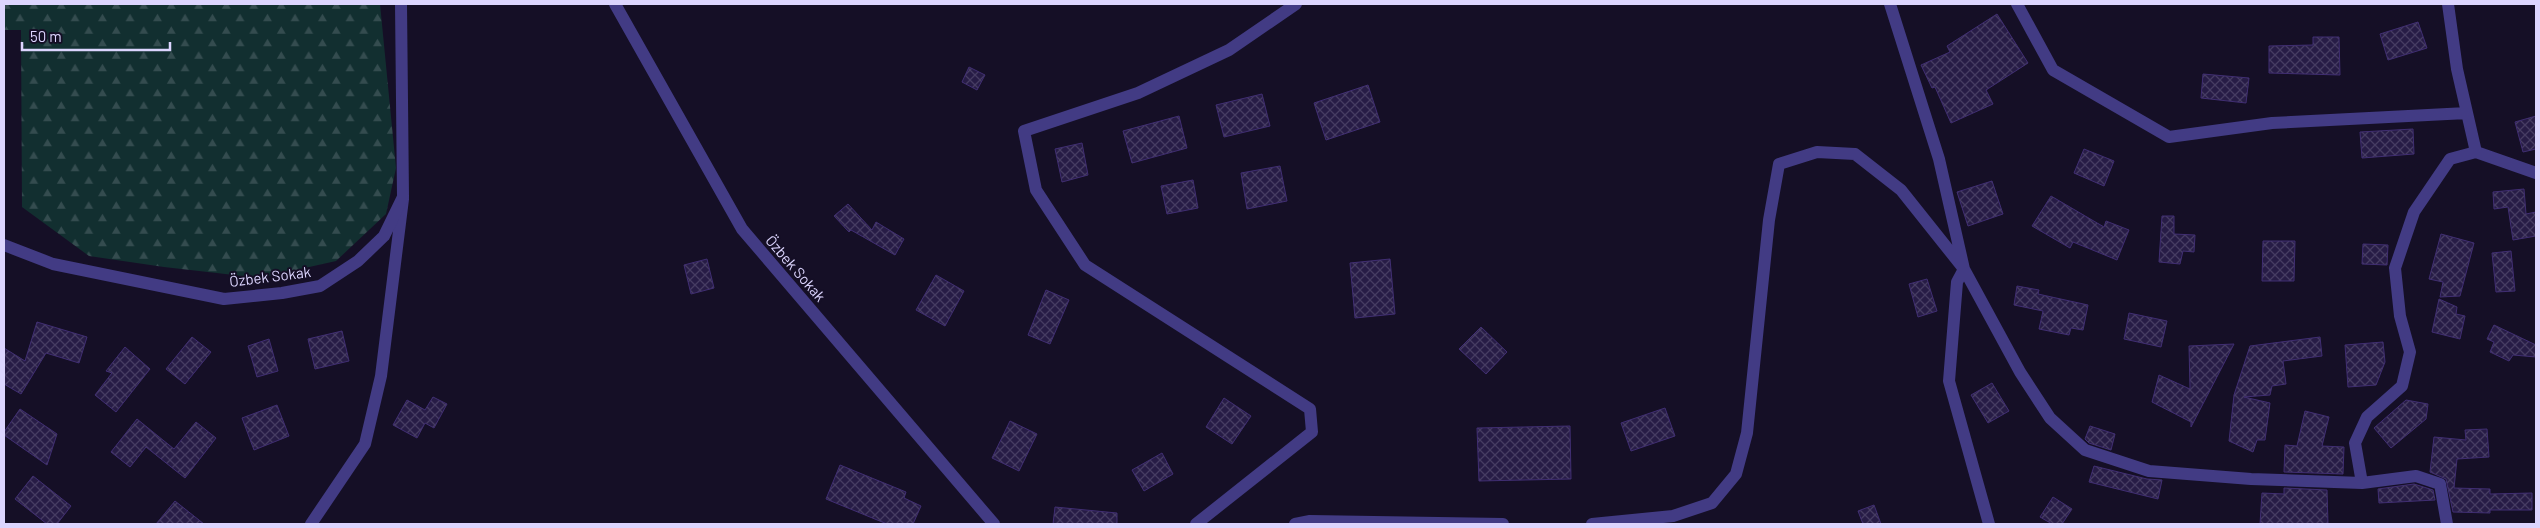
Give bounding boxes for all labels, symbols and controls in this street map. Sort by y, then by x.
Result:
scale bar [22,20,170,52]
text: 50 m [30,27,62,45]
street label: Özbek Sokak [762,231,830,305]
street label: Özbek Sokak [228,262,312,290]

